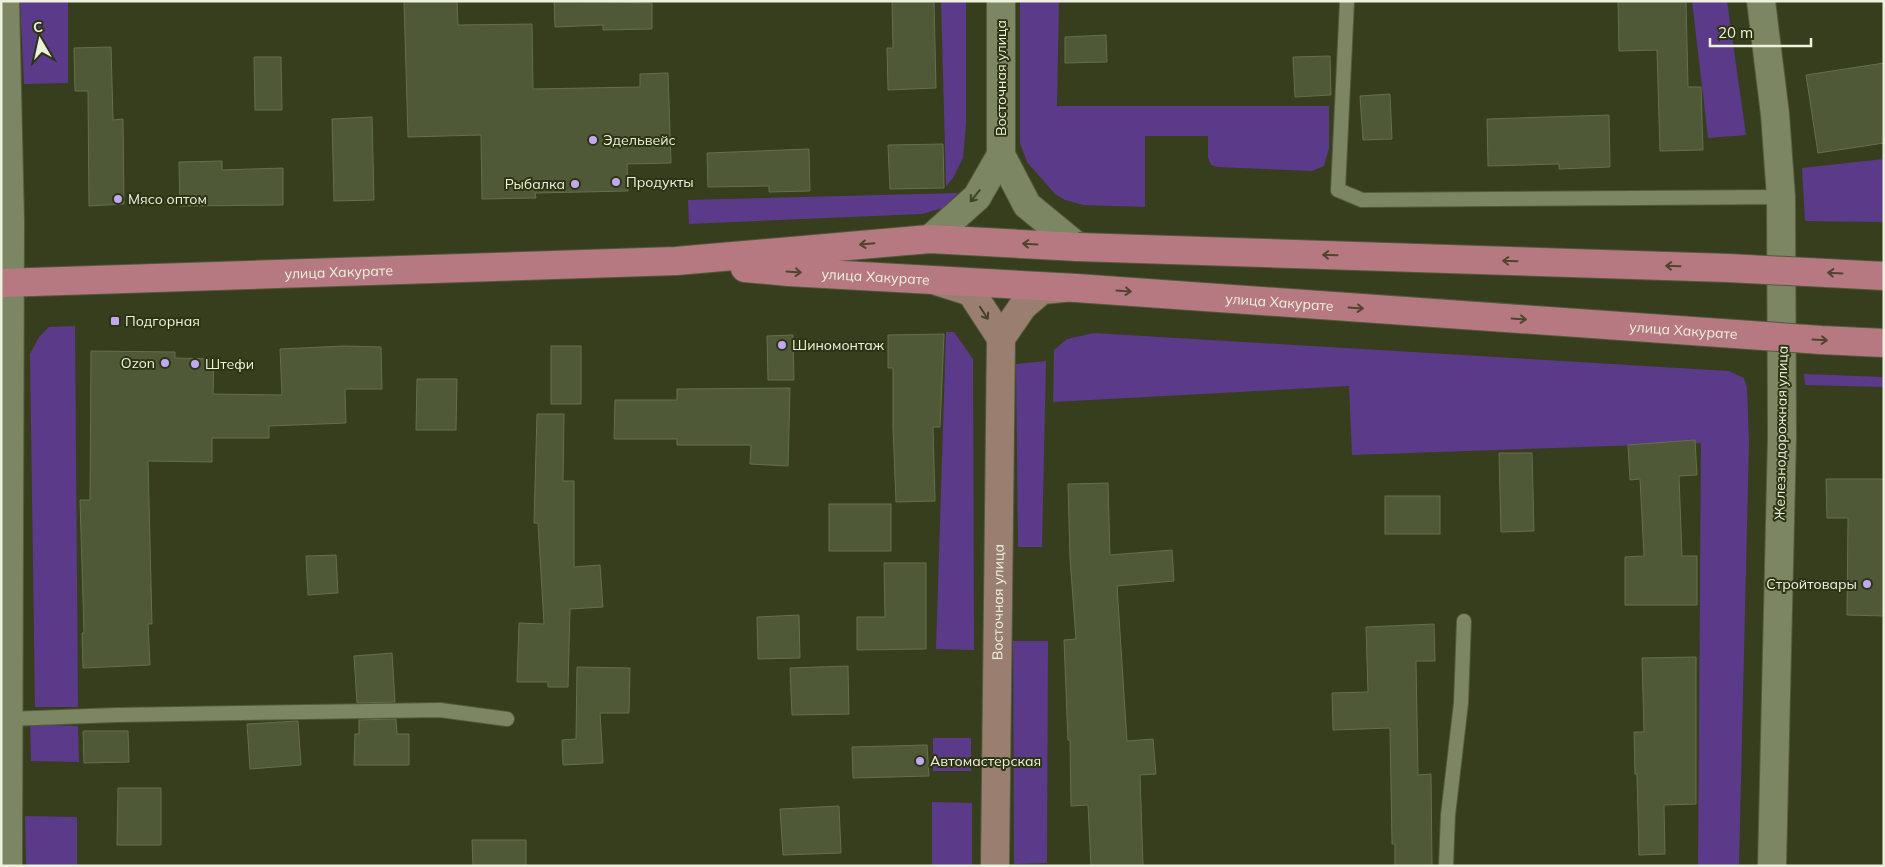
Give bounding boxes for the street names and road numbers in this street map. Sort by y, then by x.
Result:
street label: Восточная улица [992,20,1010,136]
street label: улица Хакурате [284,261,394,283]
street label: улица Хакурате [821,265,931,289]
street label: улица Хакурате [1225,289,1334,315]
street label: улица Хакурате [1629,318,1739,343]
street label: Железнодорожная улица [1770,345,1792,521]
street label: Восточная улица [988,544,1008,660]

